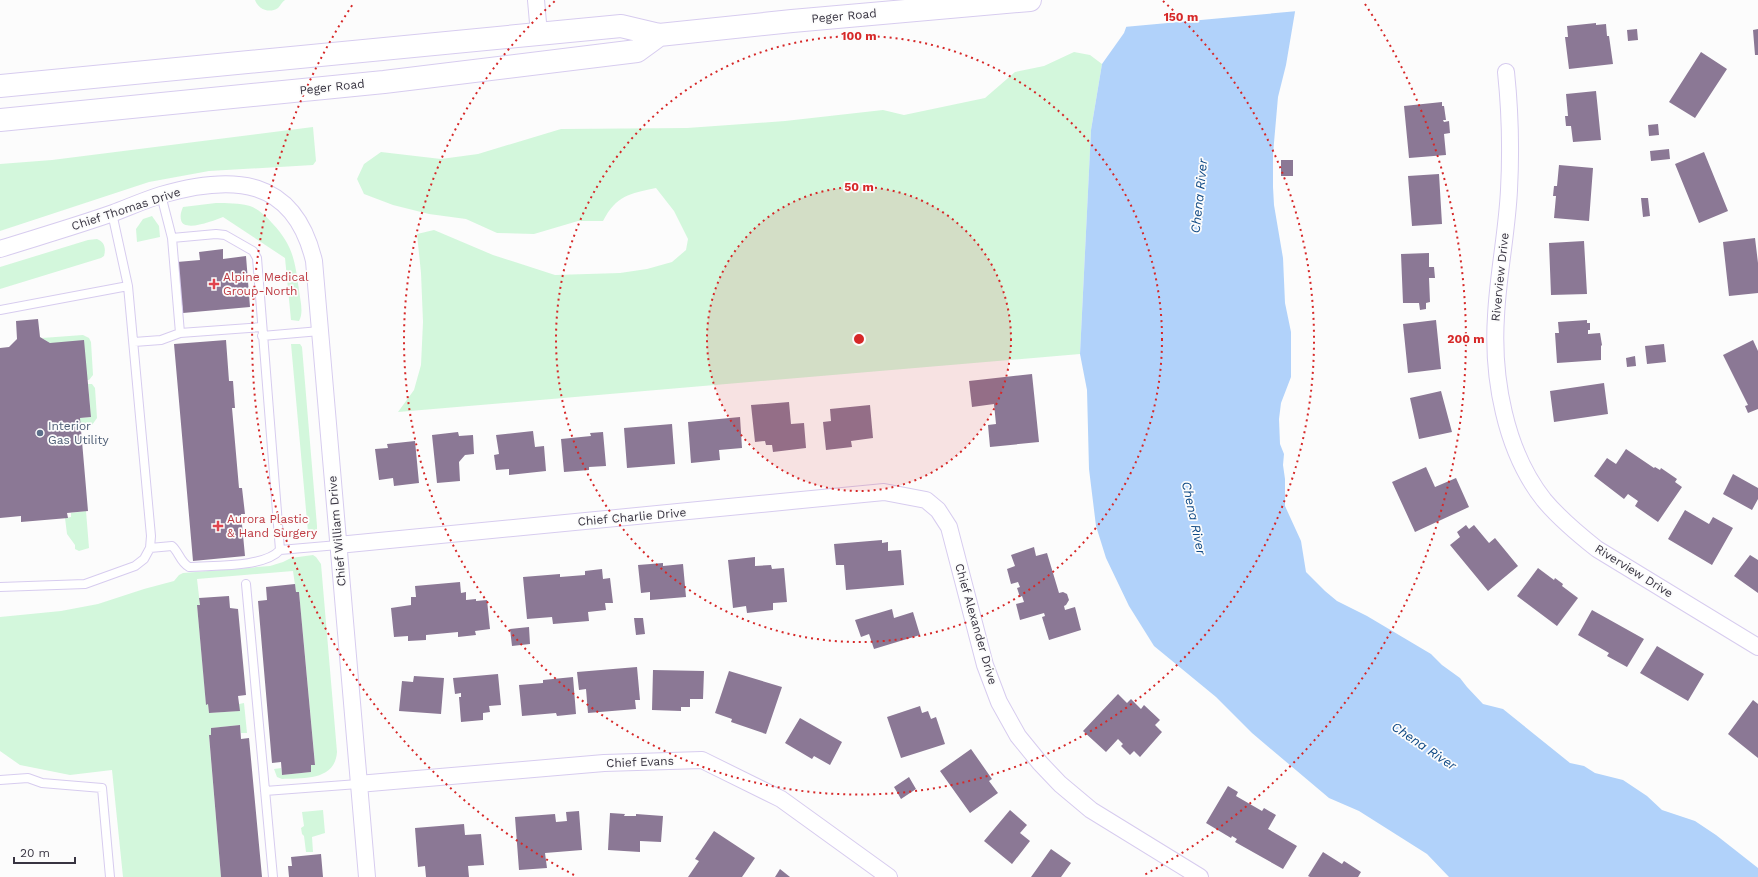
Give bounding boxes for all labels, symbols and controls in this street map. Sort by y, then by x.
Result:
street label: Peger Road [811,6,877,26]
text: 150 m [1164,10,1198,24]
text: 100 m [841,29,877,43]
street label: Peger Road [299,77,365,97]
water label: Chena River [1188,157,1210,234]
text: 50 m [844,180,874,194]
street label: Chief Thomas Drive [70,185,182,233]
street label: Riverview Drive [1488,232,1512,322]
place label: Alpine Medical Group-North [223,270,309,298]
marker: Alpine Medical Group-North [208,278,220,290]
centre of rings [852,332,866,346]
text: 200 m [1447,332,1485,346]
place label: Interior Gas Utility [48,419,110,447]
marker: Interior Gas Utility [35,428,45,438]
street label: Chief William Drive [325,475,349,587]
water label: Chena River [1179,480,1209,557]
street label: Chief Charlie Drive [577,505,687,529]
place label: Aurora Plastic & Hand Surgery [227,512,318,540]
marker: Aurora Plastic & Hand Surgery [212,520,224,532]
street label: Riverview Drive [1593,541,1676,601]
street label: Chief Alexander Drive [952,562,1000,686]
water label: Chena River [1389,719,1460,774]
street label: Chief Evans [606,754,674,770]
scale bar [14,839,75,865]
text: 20 m [20,846,50,860]

